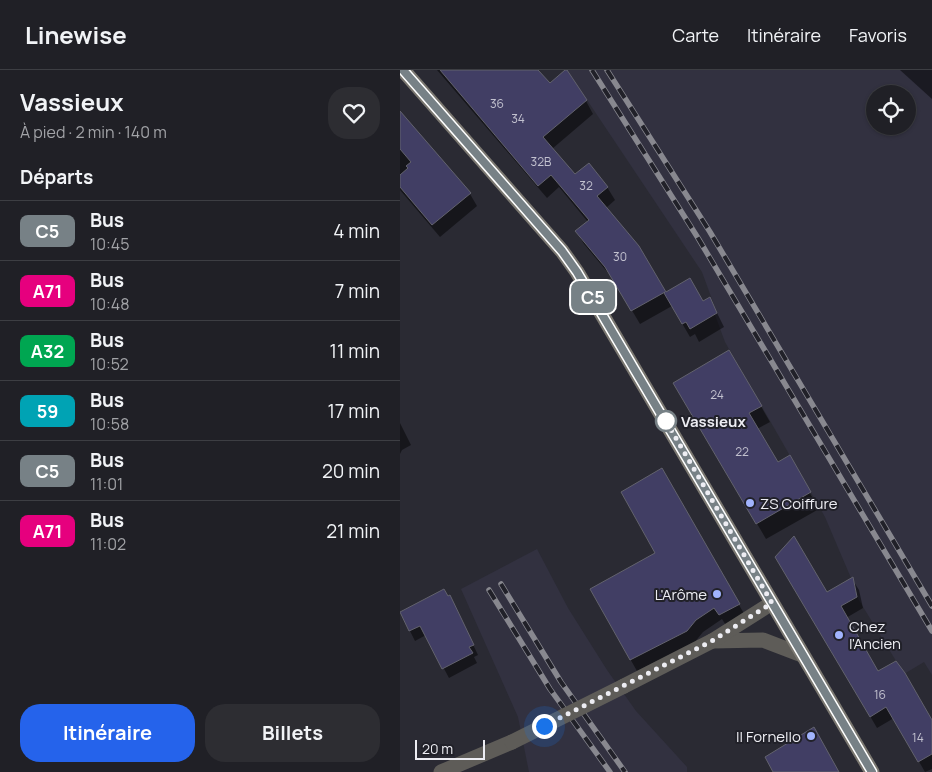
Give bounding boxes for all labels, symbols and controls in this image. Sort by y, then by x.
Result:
text: Linewise [25,18,127,51]
text: Carte [672,23,719,47]
text: Itinéraire [747,23,821,47]
text: Favoris [849,23,907,47]
text: Vassieux [20,85,124,118]
map controls [866,85,916,135]
button: locate [866,85,916,135]
button: heart [328,87,380,139]
house number: 36 [490,95,504,112]
house number: 34 [511,110,525,127]
text: À pied · 2 min · 140 m [20,121,167,143]
house number: 32B [531,153,551,170]
text: Départs [20,164,93,190]
house number: 32 [579,177,593,194]
text: Bus [90,207,124,233]
text: 4 min [333,218,380,244]
text: C5 [36,219,59,243]
text: 10:45 [90,233,129,255]
house number: 30 [613,248,627,265]
text: Bus [90,267,124,293]
text: 7 min [335,278,380,304]
text: A71 [33,279,62,303]
line badge: C5 [570,281,616,313]
text: C5 [581,285,605,309]
text: 10:48 [90,293,130,315]
text: Bus [90,327,124,353]
text: 11 min [330,338,380,364]
text: A32 [31,339,64,363]
text: 10:52 [90,353,129,375]
house number: 24 [710,386,724,403]
text: Bus [90,387,124,413]
text: 17 min [327,398,380,424]
text: 59 [37,399,58,423]
marker: Vassieux [655,410,677,432]
place label: Vassieux [681,411,746,432]
text: 10:58 [90,413,129,435]
house number: 22 [735,443,749,460]
text: Bus [90,447,124,473]
text: 20 min [322,458,380,484]
text: C5 [36,459,59,483]
text: 11:01 [90,473,123,495]
place label: ZS Coiffure [760,493,838,514]
marker: ZS Coiffure [744,497,756,509]
text: Bus [90,507,124,533]
text: 21 min [326,518,380,544]
text: A71 [33,519,62,543]
text: 11:02 [90,533,126,555]
place label: L'Arôme [655,584,707,605]
marker: L'Arôme [711,588,723,600]
place label: Chez l'Ancien [849,616,901,654]
marker: Chez l'Ancien [833,629,845,641]
house number: 16 [874,686,886,703]
button: Itinéraire [20,704,195,762]
button: Billets [205,704,380,762]
your location [532,714,557,739]
place label: Il Fornello [736,726,801,747]
house number: 14 [912,729,924,746]
marker: Il Fornello [805,730,817,742]
scale bar [415,737,485,760]
text: 20 m [422,739,453,758]

